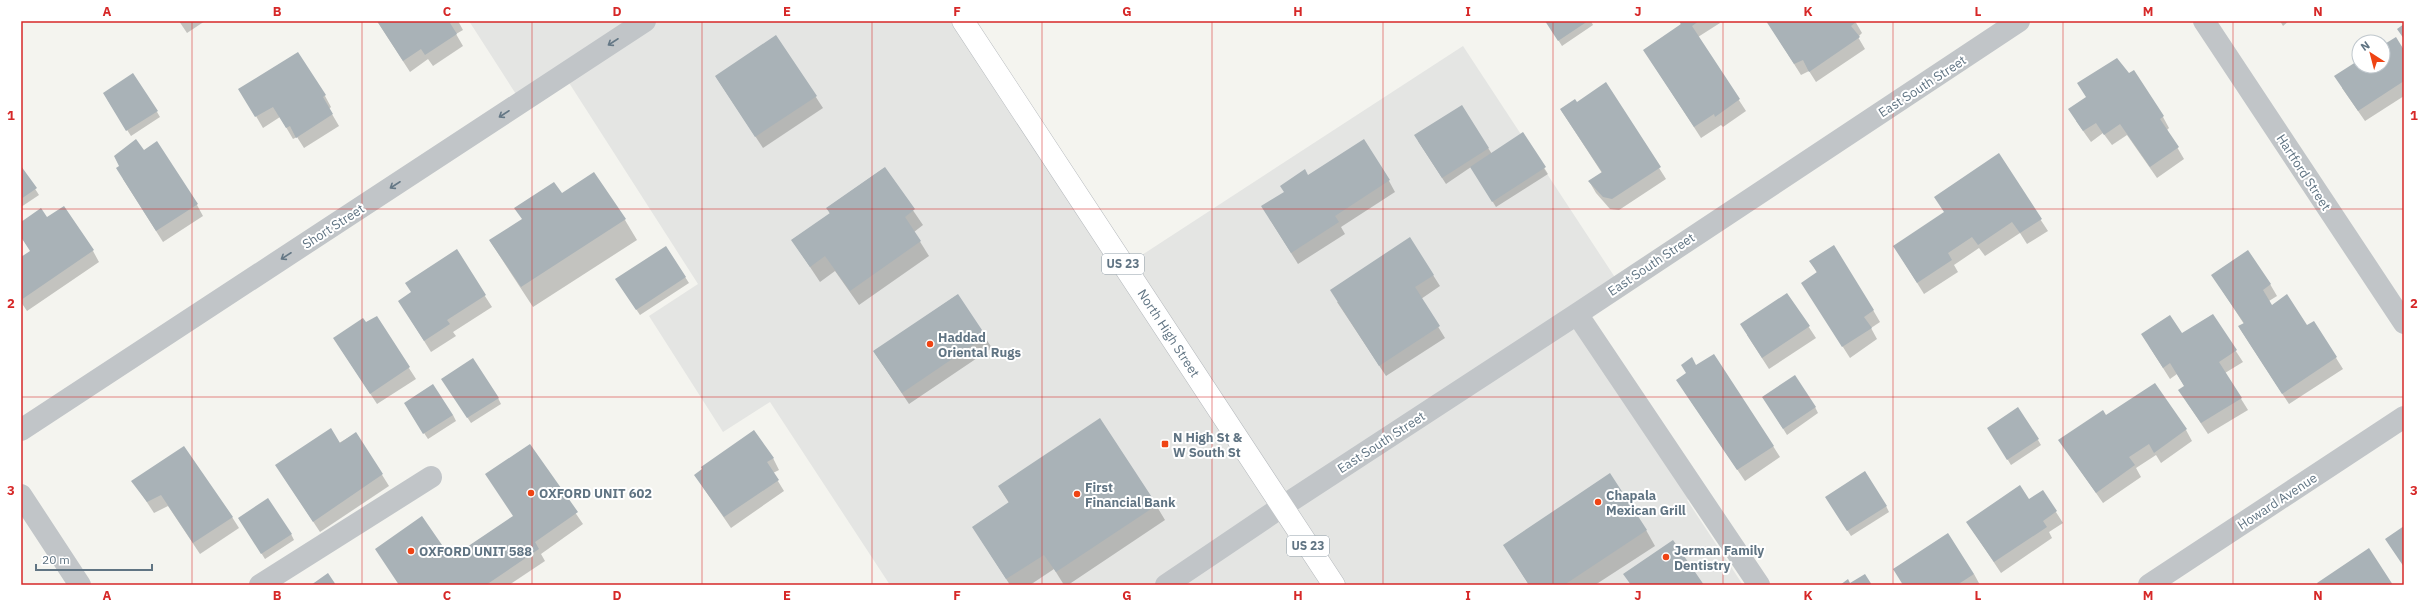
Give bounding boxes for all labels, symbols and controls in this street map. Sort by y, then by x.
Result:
text: A [103,3,112,20]
text: B [273,3,282,20]
text: C [443,3,452,20]
text: D [612,3,622,20]
text: E [783,3,791,20]
text: F [953,3,961,20]
text: G [1122,3,1132,20]
text: H [1293,3,1303,20]
text: I [1465,3,1471,20]
text: J [1634,3,1642,20]
text: K [1803,3,1813,20]
text: L [1975,3,1982,20]
text: M [2143,3,2153,20]
text: N [2313,3,2323,20]
north arrow [2351,34,2391,74]
one-way arrow [607,38,618,47]
text: N [2358,38,2372,54]
street label: East South Street [1875,52,1969,121]
text: 1 [7,107,15,124]
text: 1 [2410,107,2418,124]
one-way arrow [498,110,510,118]
street label: Hartford Street [2273,131,2335,214]
one-way arrow [390,181,401,189]
street label: Short Street [299,200,367,253]
street label: East South Street [1605,229,1698,300]
one-way arrow [281,252,292,260]
road number: US 23 [1102,254,1144,274]
street label: North High Street [1134,286,1203,381]
text: 2 [7,295,15,312]
text: 2 [2410,295,2418,312]
place label: Haddad Oriental Rugs [938,329,1021,361]
marker: Haddad Oriental Rugs [925,339,935,349]
street label: East South Street [1334,408,1428,477]
place label: N High St & W South St [1173,429,1243,461]
marker: N High St & W South St [1160,439,1170,449]
street label: Howard Avenue [2234,469,2320,534]
place label: First Financial Bank [1085,479,1176,511]
text: 3 [7,482,15,499]
text: 3 [2410,482,2418,499]
place label: OXFORD UNIT 602 [539,485,652,502]
place label: Chapala Mexican Grill [1606,487,1686,519]
marker: OXFORD UNIT 602 [526,488,536,498]
marker: First Financial Bank [1072,489,1082,499]
marker: Chapala Mexican Grill [1593,497,1603,507]
road number: US 23 [1287,536,1329,556]
place label: Jerman Family Dentistry [1674,542,1764,574]
place label: OXFORD UNIT 588 [419,543,532,560]
scale bar [36,546,152,572]
marker: OXFORD UNIT 588 [406,546,416,556]
text: 20 m [42,552,70,567]
marker: Jerman Family Dentistry [1661,552,1671,562]
text: A [103,587,112,604]
text: B [273,587,282,604]
text: C [443,587,452,604]
text: D [612,587,622,604]
text: E [783,587,791,604]
text: F [953,587,961,604]
text: G [1122,587,1132,604]
text: H [1293,587,1303,604]
text: I [1465,587,1471,604]
text: J [1634,587,1642,604]
text: K [1803,587,1813,604]
text: L [1975,587,1982,604]
text: M [2143,587,2153,604]
text: N [2313,587,2323,604]

